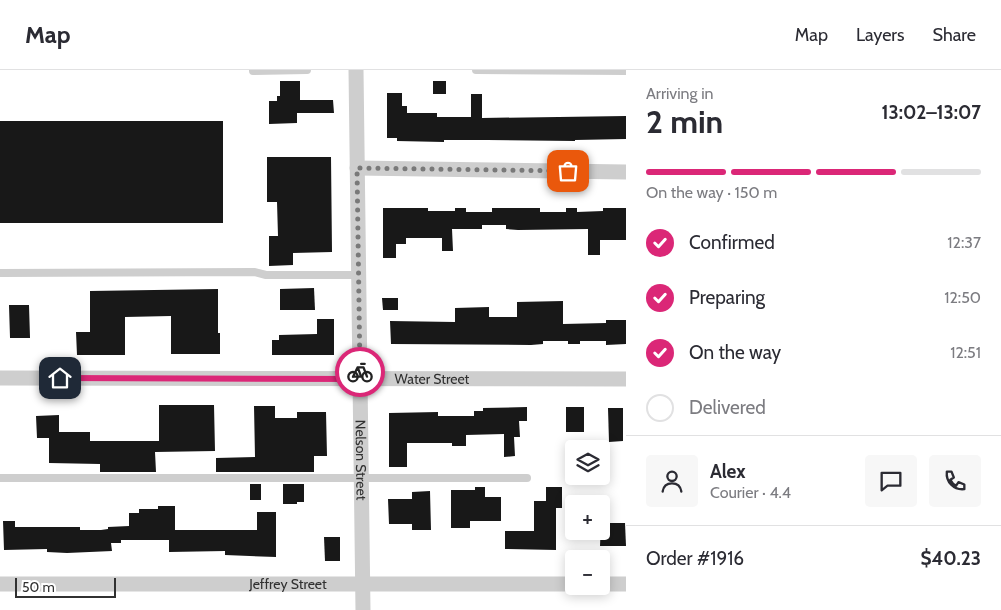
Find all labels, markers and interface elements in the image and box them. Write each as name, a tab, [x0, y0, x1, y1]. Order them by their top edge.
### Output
text: Map	[25, 20, 71, 49]
text: Map	[795, 24, 828, 46]
text: Layers	[856, 24, 905, 46]
text: Share	[933, 24, 976, 46]
text: Arriving in	[646, 84, 713, 103]
text: 13:02–13:07	[881, 101, 981, 124]
text: 2 min	[646, 102, 723, 141]
pin	[547, 150, 589, 192]
icon: bag	[554, 157, 582, 185]
text: On the way · 150 m	[646, 183, 777, 202]
icon: check	[646, 229, 674, 257]
text: Confirmed	[689, 231, 775, 254]
text: 12:37	[947, 233, 981, 252]
icon: check	[646, 284, 674, 312]
text: Preparing	[689, 286, 765, 309]
text: 12:50	[944, 288, 981, 307]
icon: check	[646, 339, 674, 367]
text: On the way	[689, 341, 781, 364]
text: 12:51	[950, 343, 981, 362]
courier	[335, 347, 385, 397]
pin	[39, 357, 81, 399]
icon: bike	[346, 358, 374, 386]
icon: home	[46, 364, 74, 392]
street label: Water Street	[395, 370, 470, 388]
text: Delivered	[689, 396, 766, 419]
street label: Nelson Street	[352, 420, 371, 501]
map controls	[565, 440, 610, 595]
button: layers	[565, 440, 610, 485]
button: person	[646, 455, 698, 507]
button: chat	[865, 455, 917, 507]
button: phone	[929, 455, 981, 507]
text: Alex	[710, 460, 746, 483]
text: Courier · 4.4	[710, 483, 791, 502]
button: +	[565, 495, 610, 540]
text: Order #1916	[646, 547, 744, 570]
text: $40.23	[920, 547, 981, 570]
button: −	[565, 550, 610, 595]
scale bar	[15, 575, 116, 598]
street label: Jeffrey Street	[248, 575, 327, 593]
text: 50 m	[22, 578, 55, 596]

